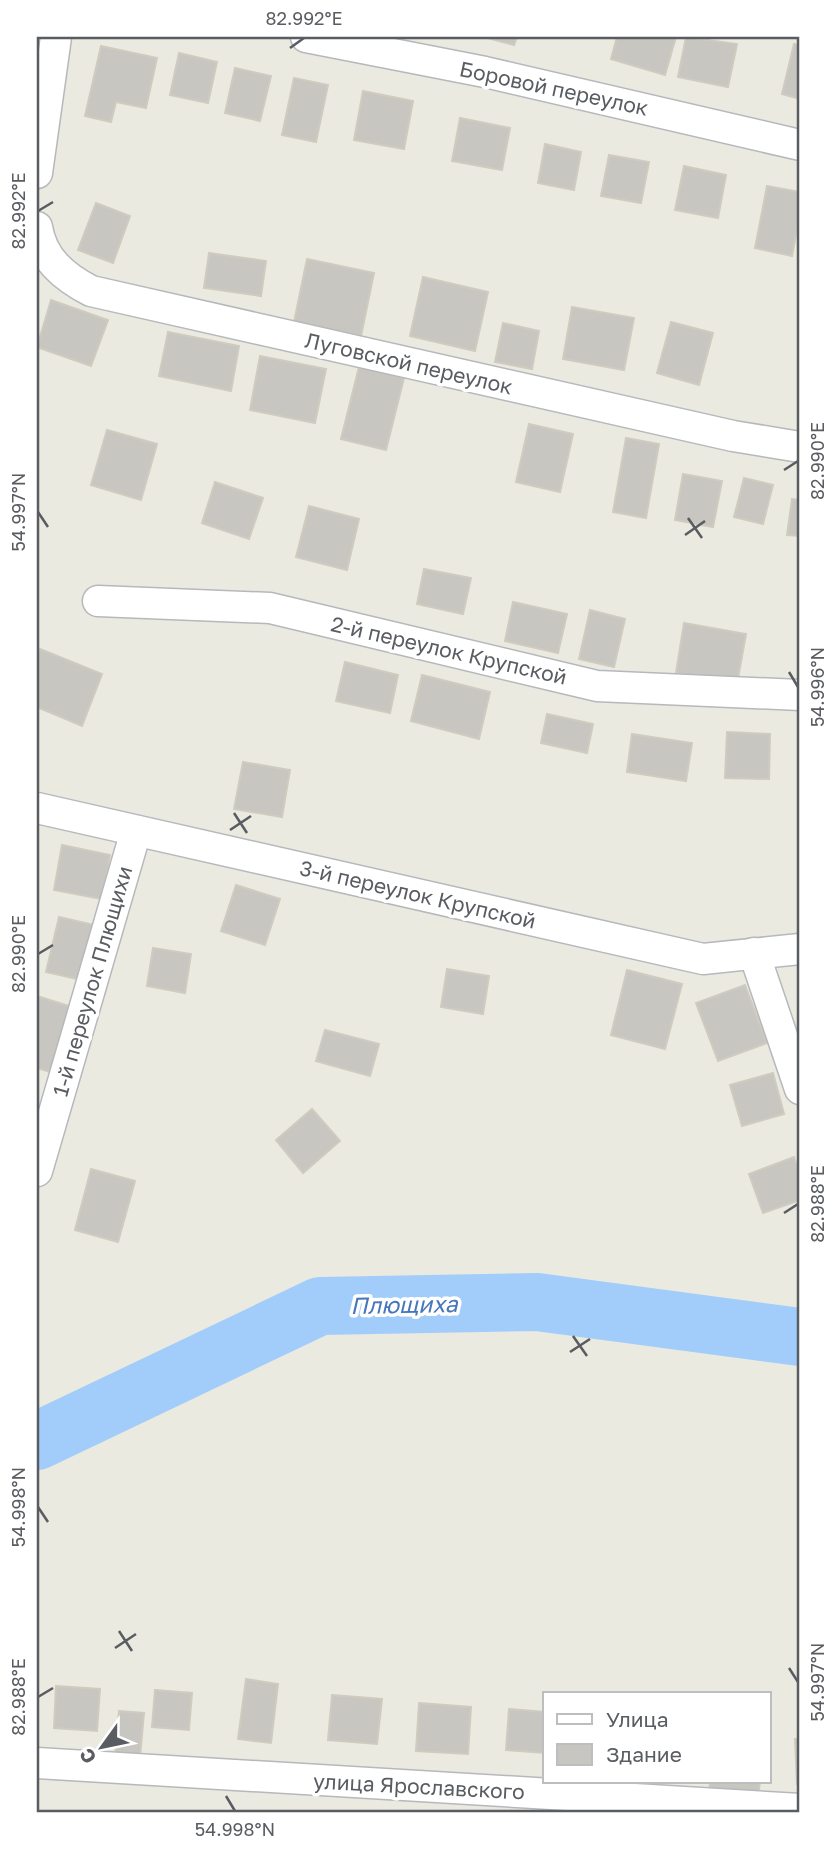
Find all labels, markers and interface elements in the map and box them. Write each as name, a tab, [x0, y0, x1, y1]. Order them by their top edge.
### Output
text: 82.992°E	[265, 7, 343, 29]
street label: Боровой переулок	[457, 55, 651, 121]
text: 82.992°E	[7, 172, 29, 250]
street label: Луговской переулок	[303, 326, 515, 400]
text: 82.990°E	[806, 422, 828, 500]
text: 54.997°N	[7, 473, 29, 551]
street label: 2-й переулок Крупской	[329, 610, 569, 690]
text: 54.996°N	[806, 647, 828, 727]
street label: 3-й переулок Крупской	[297, 854, 539, 934]
street label: 1-й переулок Плющихи	[47, 863, 137, 1099]
text: 82.990°E	[7, 915, 29, 993]
text: 82.988°E	[806, 1165, 828, 1243]
water label: Плющиха	[350, 1289, 459, 1319]
text: 54.998°N	[7, 1467, 29, 1547]
text: 54.997°N	[806, 1643, 828, 1721]
text: 82.988°E	[7, 1658, 29, 1736]
legend	[543, 1692, 770, 1783]
text: Улица	[606, 1706, 669, 1732]
north arrow	[66, 1713, 136, 1783]
text: Здание	[606, 1741, 682, 1767]
text: С	[74, 1745, 101, 1768]
street label: улица Ярославского	[313, 1767, 525, 1805]
text: 54.998°N	[195, 1818, 275, 1840]

